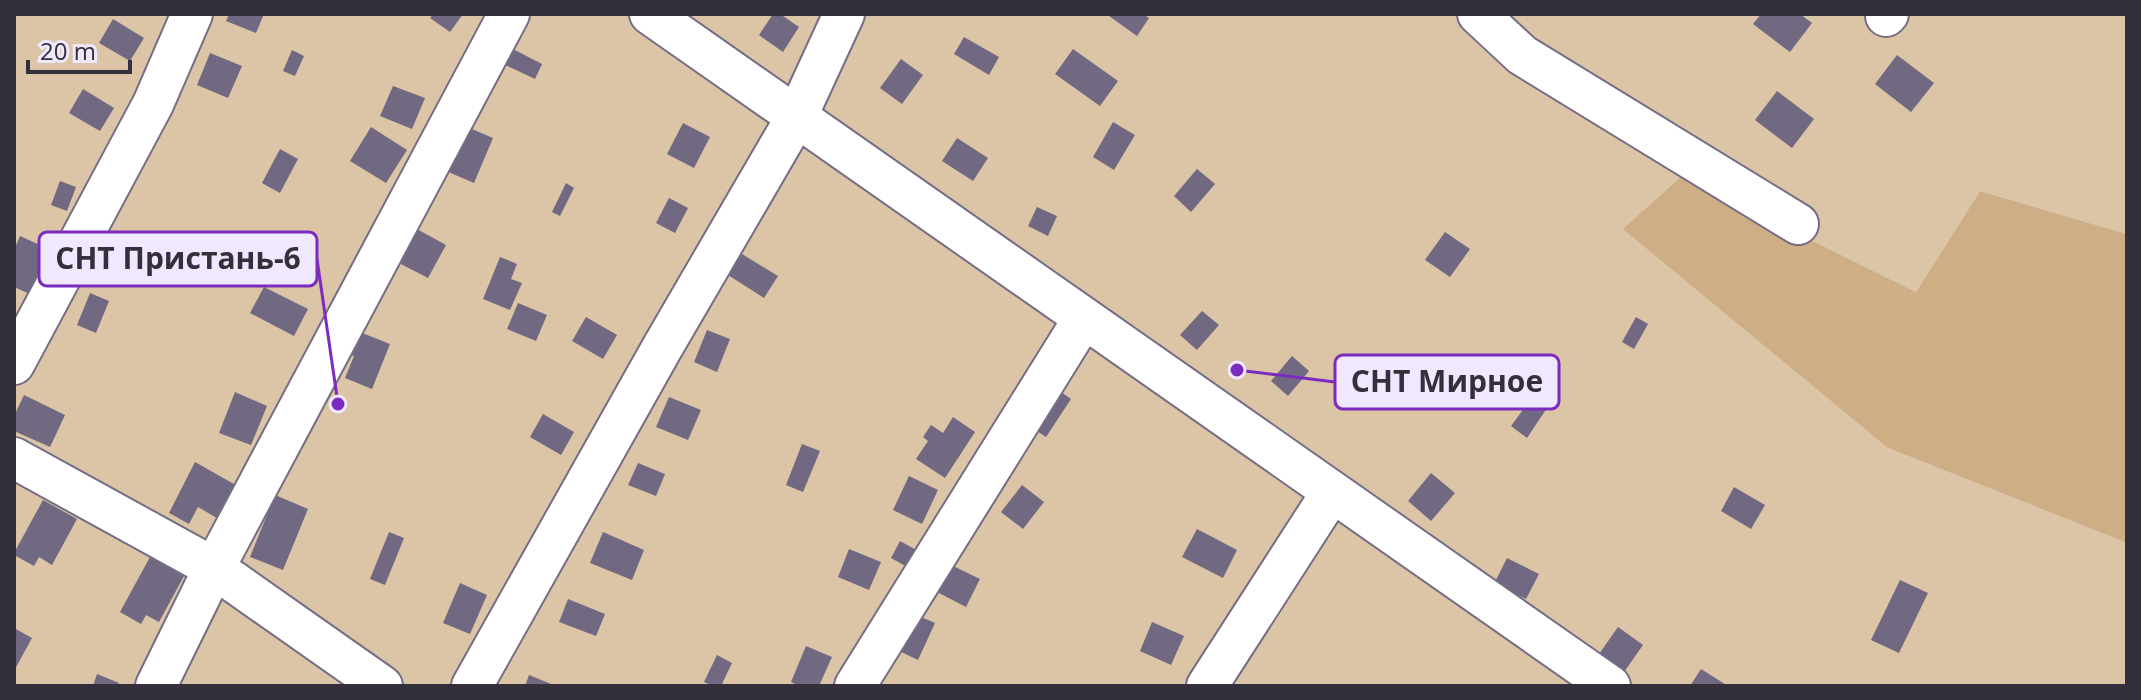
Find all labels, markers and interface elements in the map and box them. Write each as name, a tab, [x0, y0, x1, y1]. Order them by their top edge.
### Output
scale bar	[28, 24, 130, 74]
text: 20 m	[40, 34, 96, 67]
callout: СНТ Пристань-6	[39, 232, 317, 286]
text: СНТ Пристань-6	[55, 237, 301, 278]
callout: СНТ Мирное	[1335, 355, 1559, 409]
text: СНТ Мирное	[1351, 360, 1543, 401]

